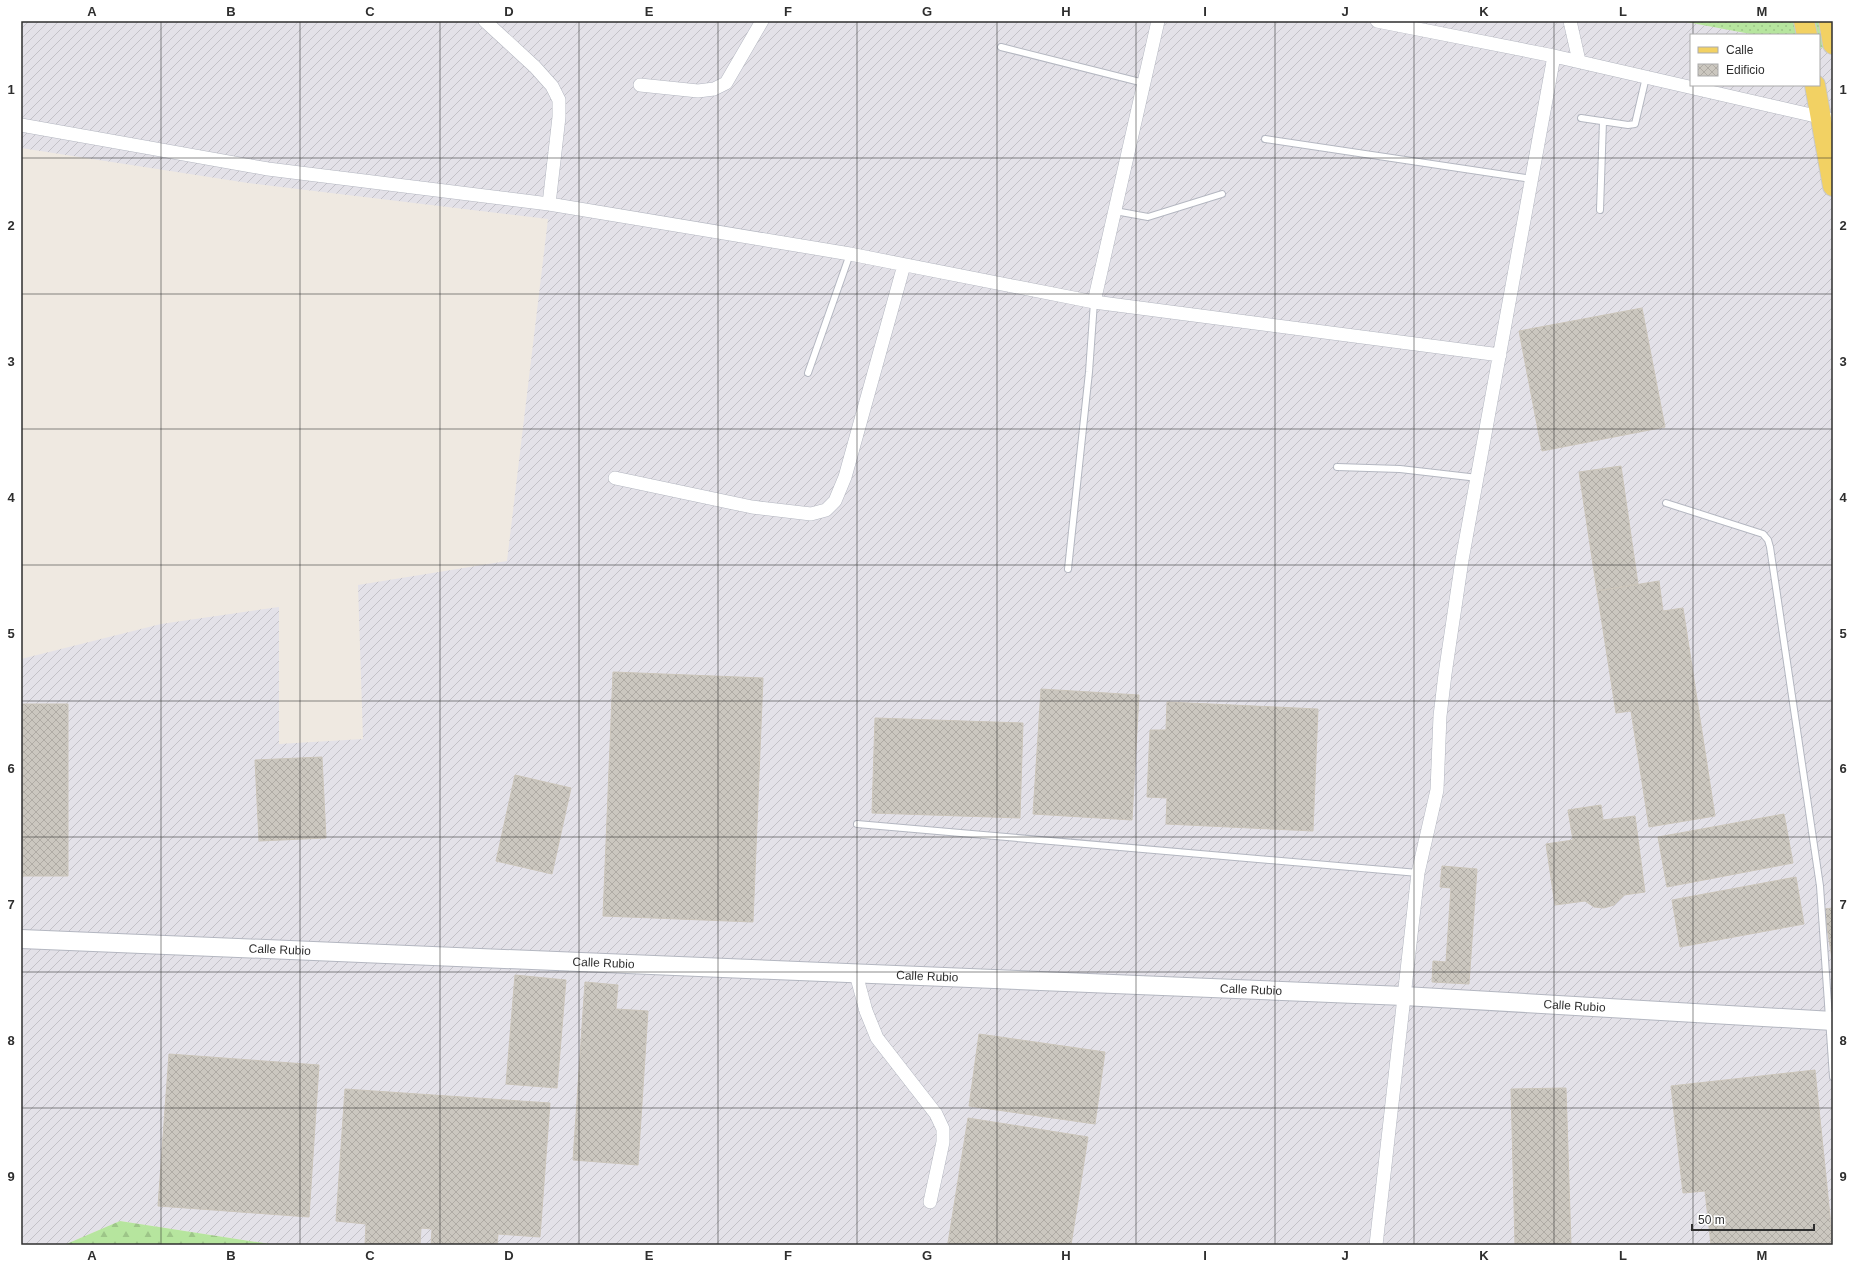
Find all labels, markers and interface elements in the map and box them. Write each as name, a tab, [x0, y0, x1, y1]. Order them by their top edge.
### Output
text: A	[87, 4, 97, 19]
text: B	[226, 4, 236, 19]
text: C	[365, 4, 375, 19]
text: D	[504, 4, 514, 19]
text: E	[645, 4, 654, 19]
text: F	[784, 4, 792, 19]
text: G	[922, 4, 932, 19]
text: H	[1061, 4, 1071, 19]
text: I	[1203, 4, 1207, 19]
text: J	[1341, 4, 1349, 19]
text: K	[1479, 4, 1489, 19]
text: L	[1619, 4, 1627, 19]
text: M	[1757, 4, 1767, 19]
legend	[1690, 34, 1820, 86]
text: Calle	[1726, 43, 1754, 57]
text: Edificio	[1726, 63, 1765, 77]
text: 1	[7, 82, 15, 97]
text: 1	[1839, 82, 1847, 97]
text: 2	[7, 218, 15, 233]
text: 2	[1839, 218, 1847, 233]
text: 3	[7, 354, 15, 369]
text: 3	[1839, 354, 1847, 369]
text: 4	[7, 490, 15, 505]
text: 4	[1839, 490, 1847, 505]
text: 5	[7, 626, 15, 641]
text: 5	[1839, 626, 1847, 641]
text: 6	[7, 761, 15, 776]
text: 6	[1839, 761, 1847, 776]
text: 7	[7, 897, 15, 912]
text: 7	[1839, 897, 1847, 912]
street label: Calle Rubio	[248, 941, 311, 958]
street label: Calle Rubio	[572, 955, 635, 971]
street label: Calle Rubio	[896, 968, 959, 985]
street label: Calle Rubio	[1220, 981, 1283, 998]
street label: Calle Rubio	[1543, 997, 1606, 1015]
text: 8	[7, 1033, 15, 1048]
text: 8	[1839, 1033, 1847, 1048]
text: 9	[7, 1169, 15, 1184]
text: 9	[1839, 1169, 1847, 1184]
scale bar	[1692, 1206, 1814, 1232]
text: 50 m	[1698, 1213, 1725, 1227]
text: A	[87, 1248, 97, 1263]
text: B	[226, 1248, 236, 1263]
text: C	[365, 1248, 375, 1263]
text: D	[504, 1248, 514, 1263]
text: E	[645, 1248, 654, 1263]
text: F	[784, 1248, 792, 1263]
text: G	[922, 1248, 932, 1263]
text: H	[1061, 1248, 1071, 1263]
text: I	[1203, 1248, 1207, 1263]
text: J	[1341, 1248, 1349, 1263]
text: K	[1479, 1248, 1489, 1263]
text: L	[1619, 1248, 1627, 1263]
text: M	[1757, 1248, 1767, 1263]

